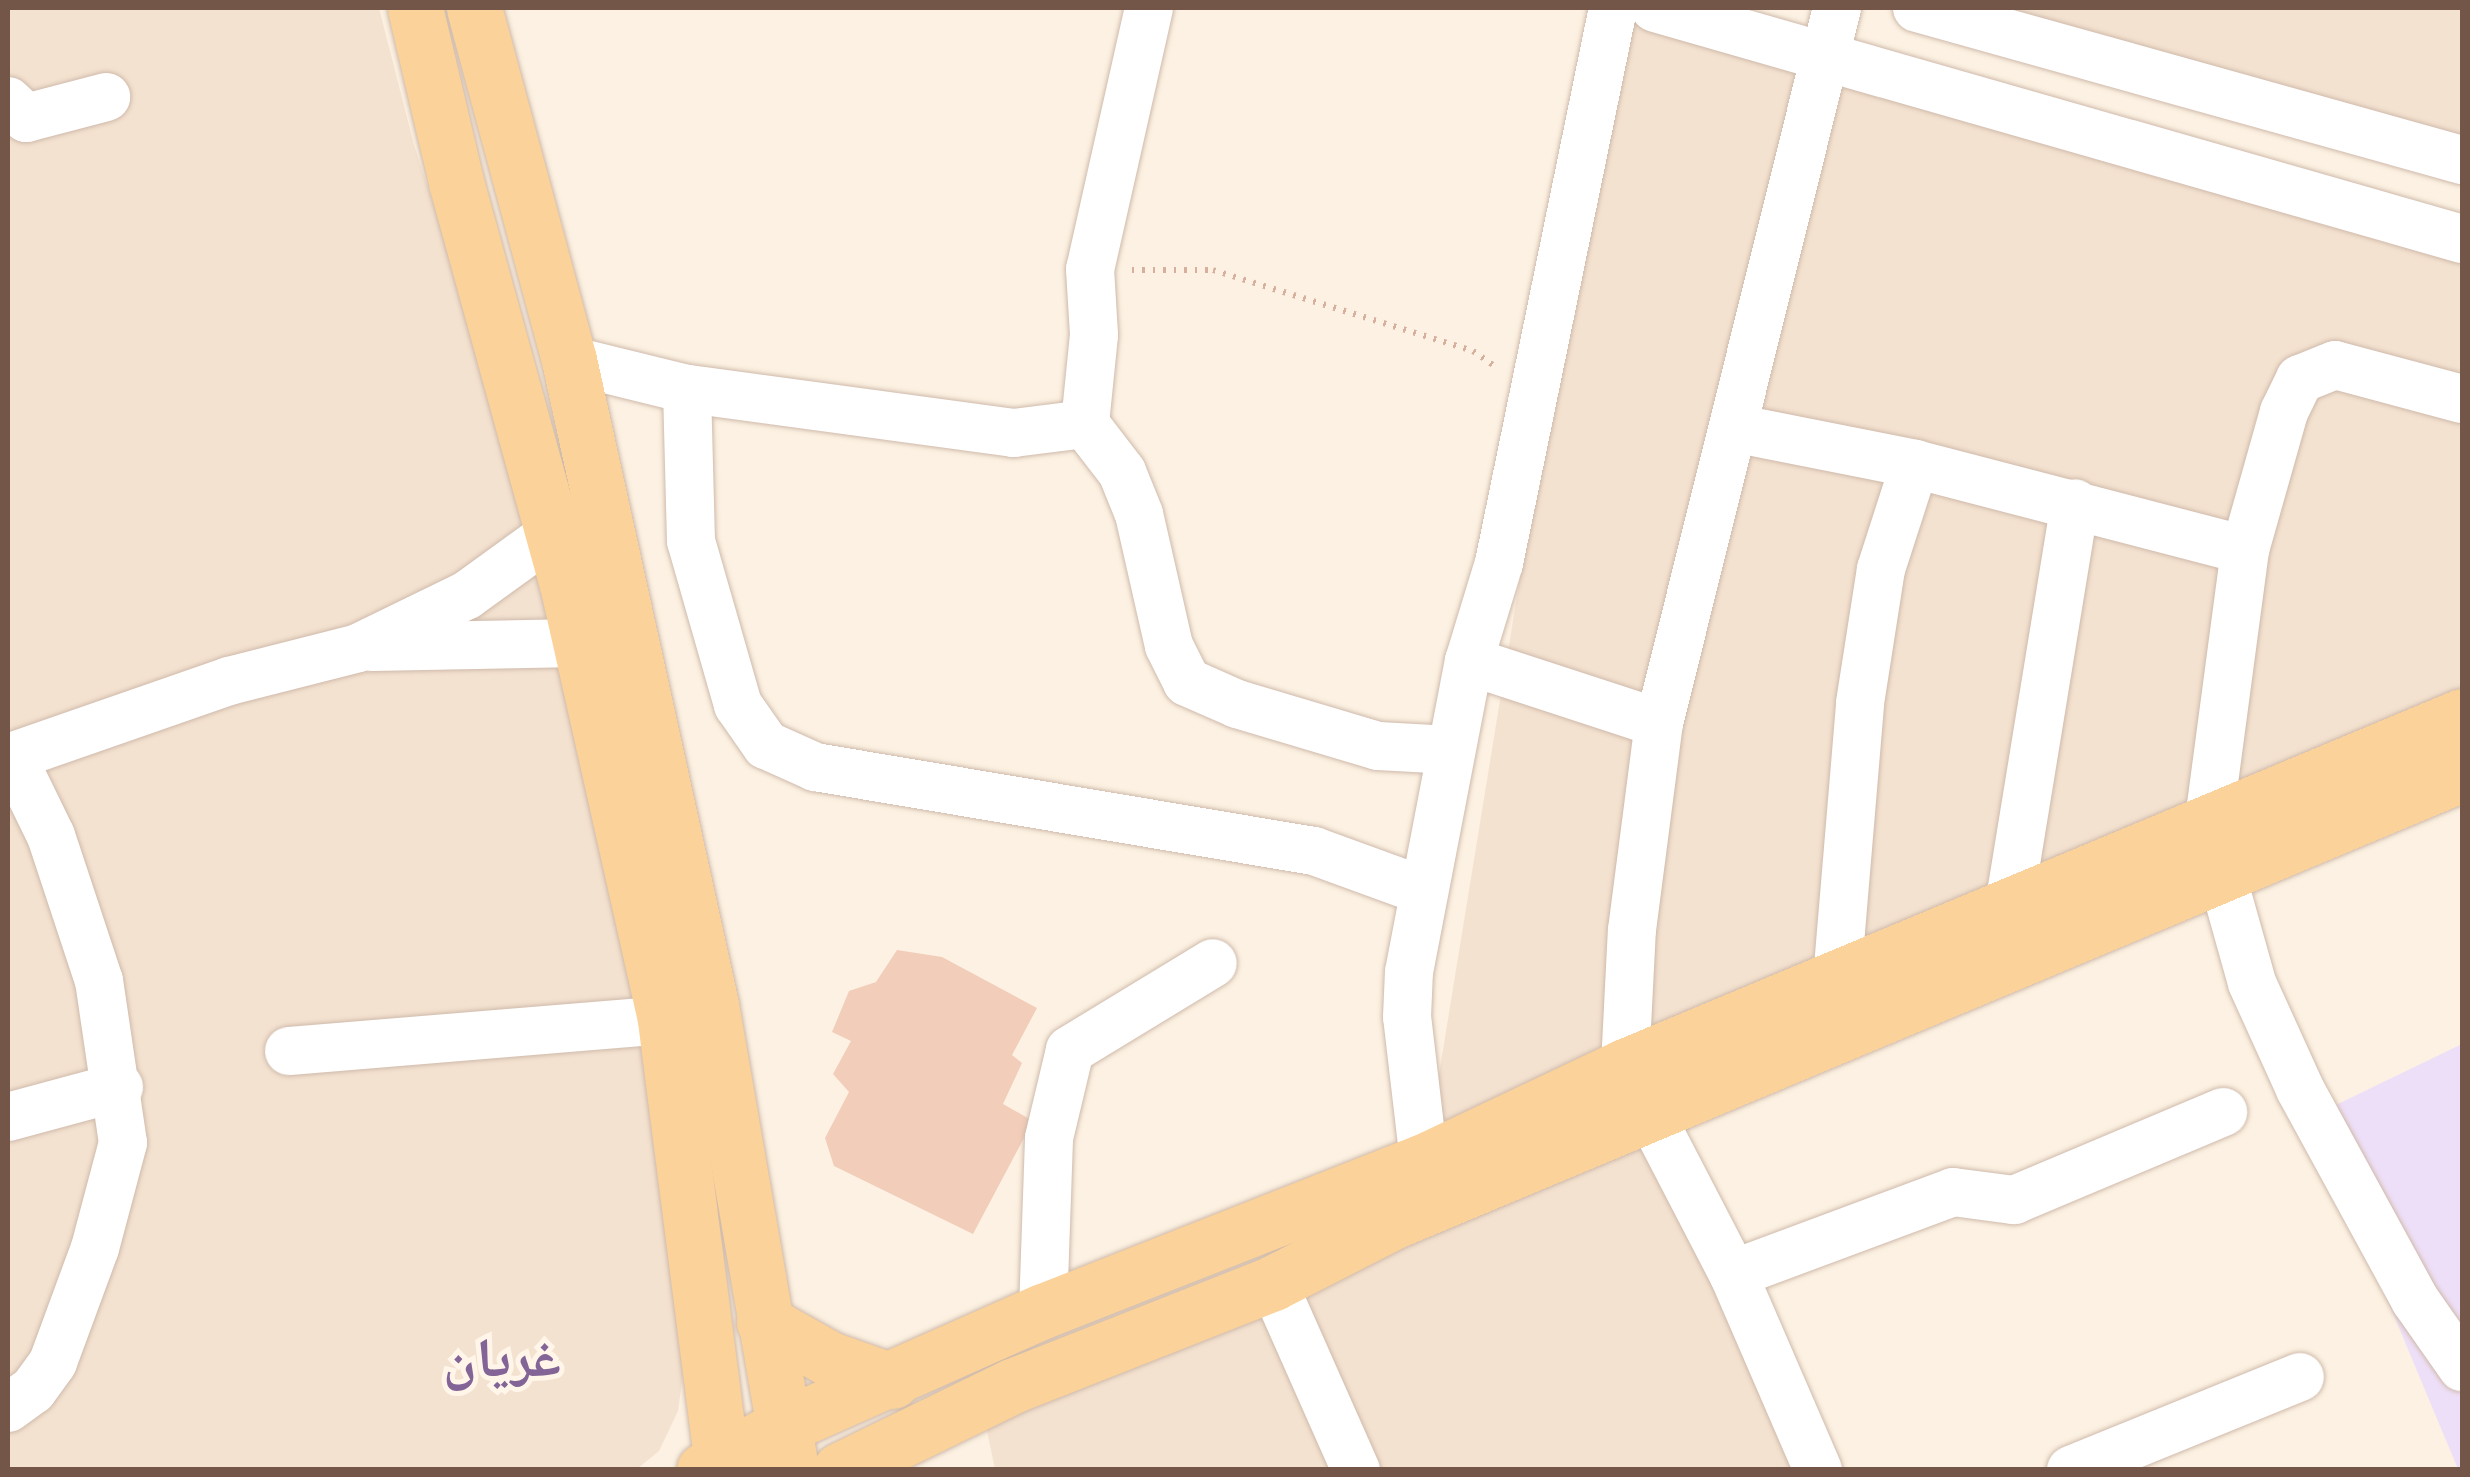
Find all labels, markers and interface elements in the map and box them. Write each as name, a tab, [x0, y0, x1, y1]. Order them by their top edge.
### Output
district label: غريان	[443, 1328, 561, 1394]

